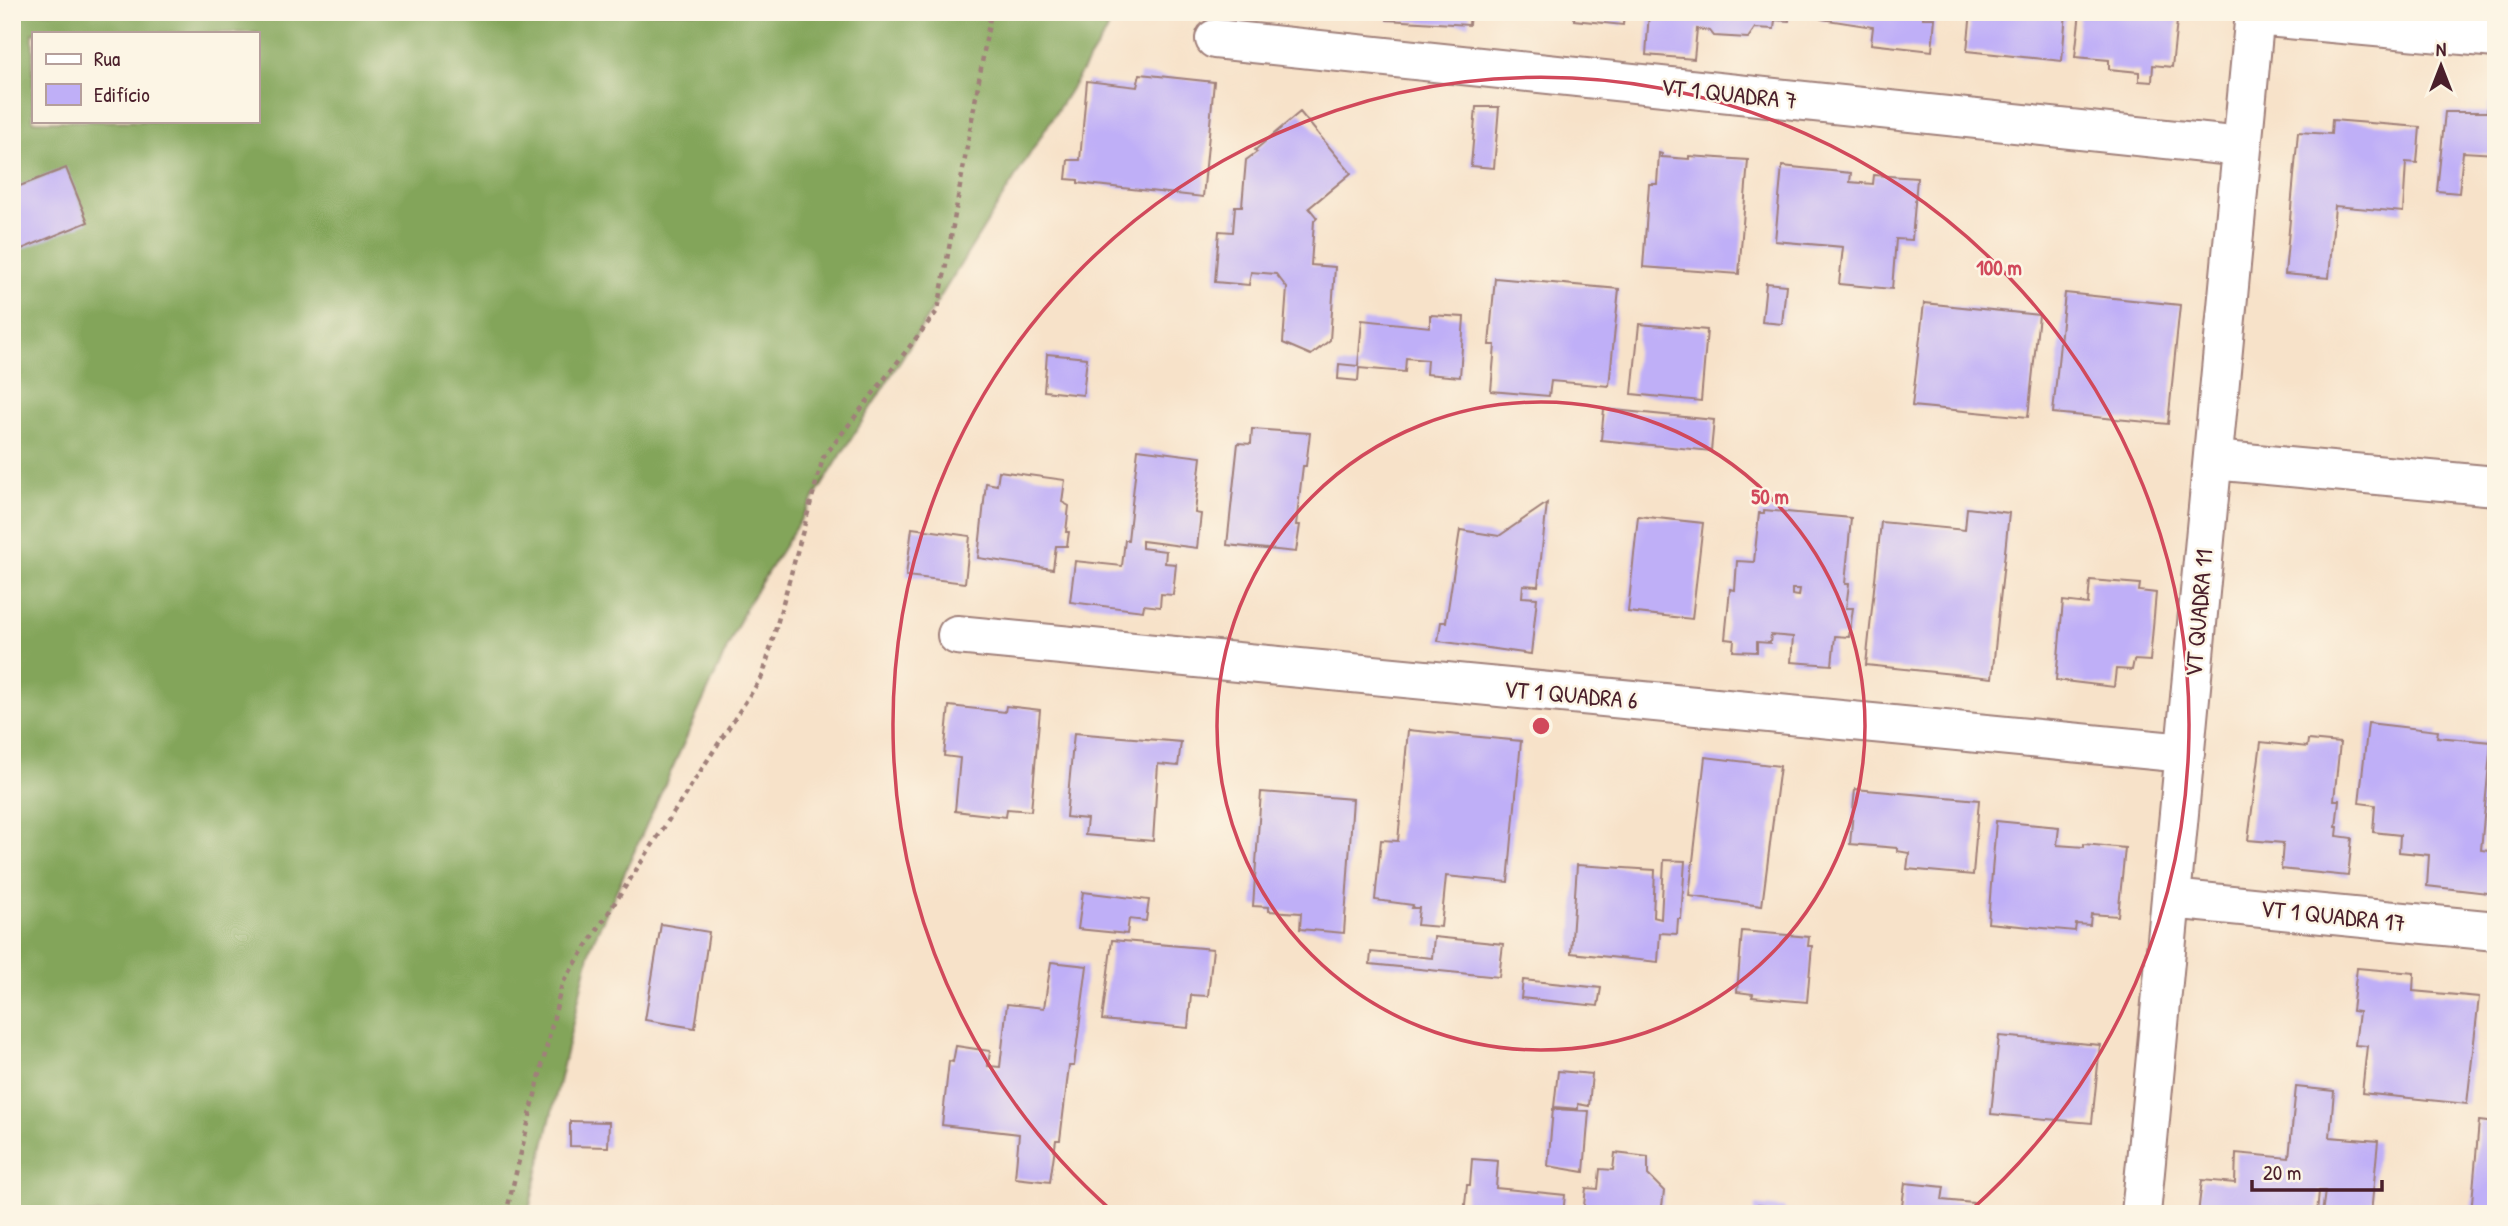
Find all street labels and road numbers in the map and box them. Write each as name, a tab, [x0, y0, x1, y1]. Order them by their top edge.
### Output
street label: VT 1 QUADRA 7	[1659, 70, 1799, 116]
street label: VT QUADRA 11	[2176, 548, 2220, 678]
street label: VT 1 QUADRA 6	[1503, 672, 1639, 716]
street label: VT 1 QUADRA 17	[2259, 891, 2407, 939]

